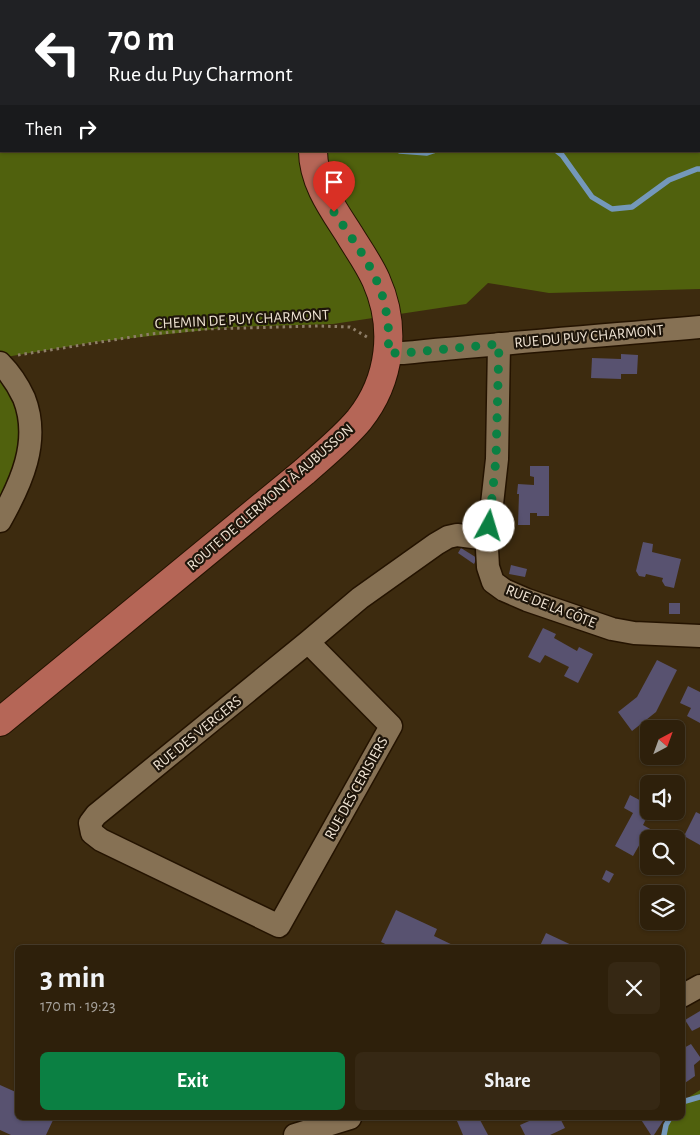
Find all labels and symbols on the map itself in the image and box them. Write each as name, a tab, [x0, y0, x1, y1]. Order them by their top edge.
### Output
pin	[313, 161, 355, 212]
street label: CHEMIN DE PUY CHARMONT	[154, 307, 330, 332]
street label: RUE DU PUY CHARMONT	[514, 322, 665, 351]
street label: ROUTE DE CLERMONT À AUBUSSON	[183, 420, 356, 573]
position arrow	[462, 499, 514, 551]
street label: RUE DE LA CÔTE	[504, 581, 598, 631]
street label: RUE DES VERGERS	[150, 693, 244, 774]
north arrow	[640, 720, 685, 765]
street label: RUE DES CERISIERS	[322, 734, 391, 842]

